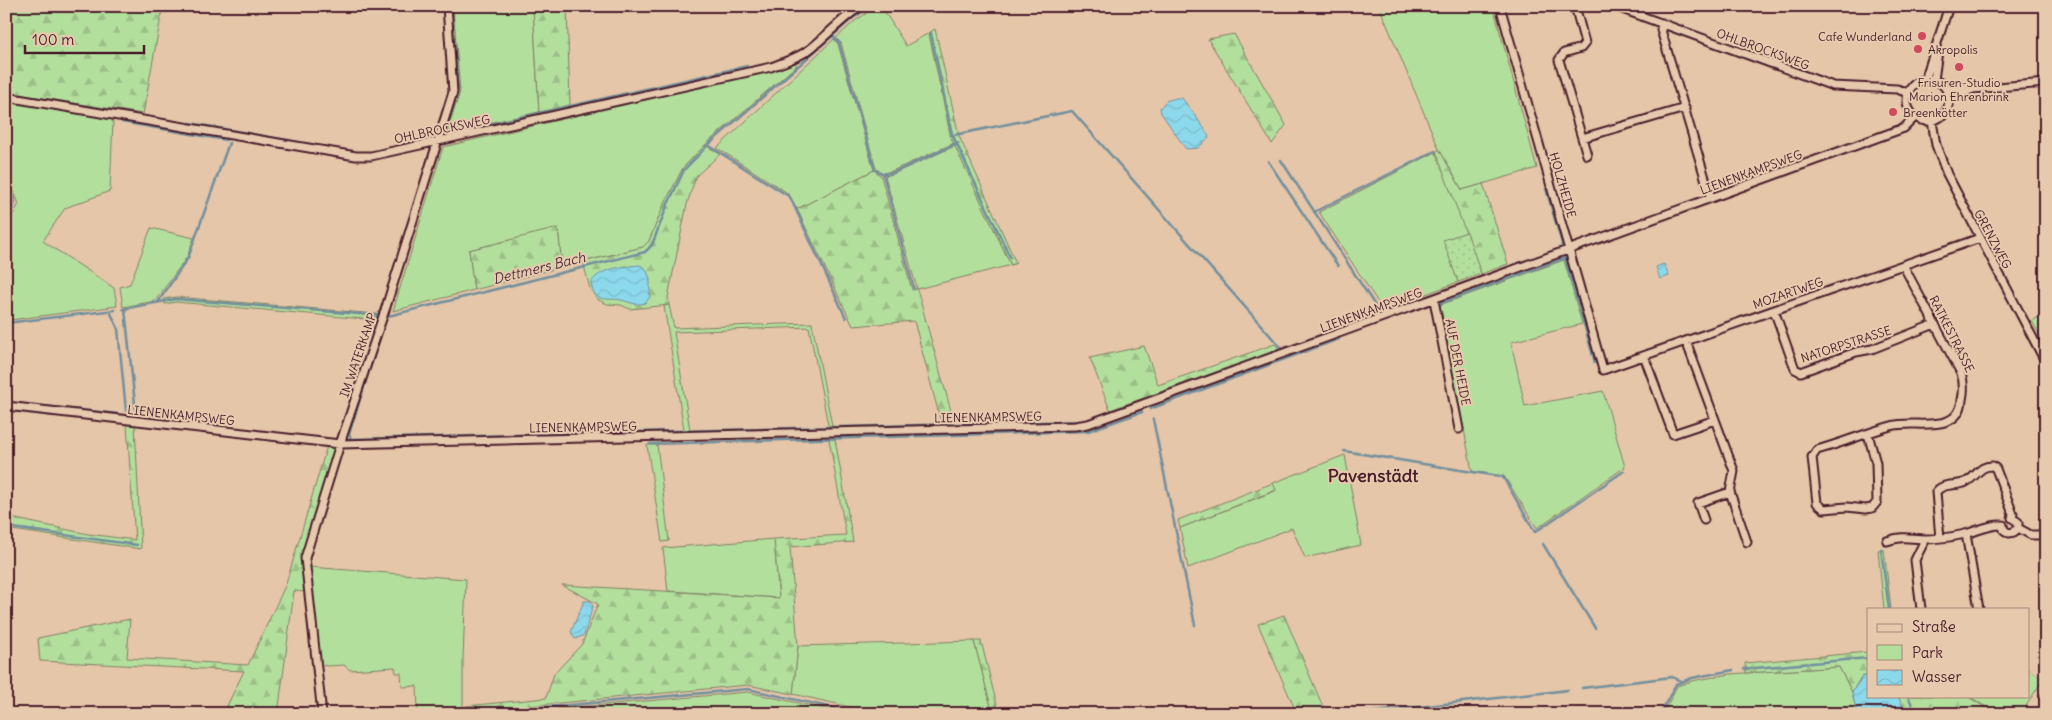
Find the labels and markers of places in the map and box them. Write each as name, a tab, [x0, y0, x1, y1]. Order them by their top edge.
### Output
place label: Cafe Wunderland	[1818, 29, 1912, 44]
marker: Cafe Wunderland	[1916, 30, 1928, 42]
place label: Akropolis	[1928, 42, 1978, 57]
marker: Akropolis	[1912, 43, 1924, 55]
marker: Frisuren-Studio Marion Ehrenbrink	[1953, 61, 1965, 73]
place label: Frisuren-Studio Marion Ehrenbrink	[1909, 75, 2009, 104]
place label: Breenkötter	[1903, 105, 1967, 120]
marker: Breenkötter	[1887, 106, 1899, 118]

